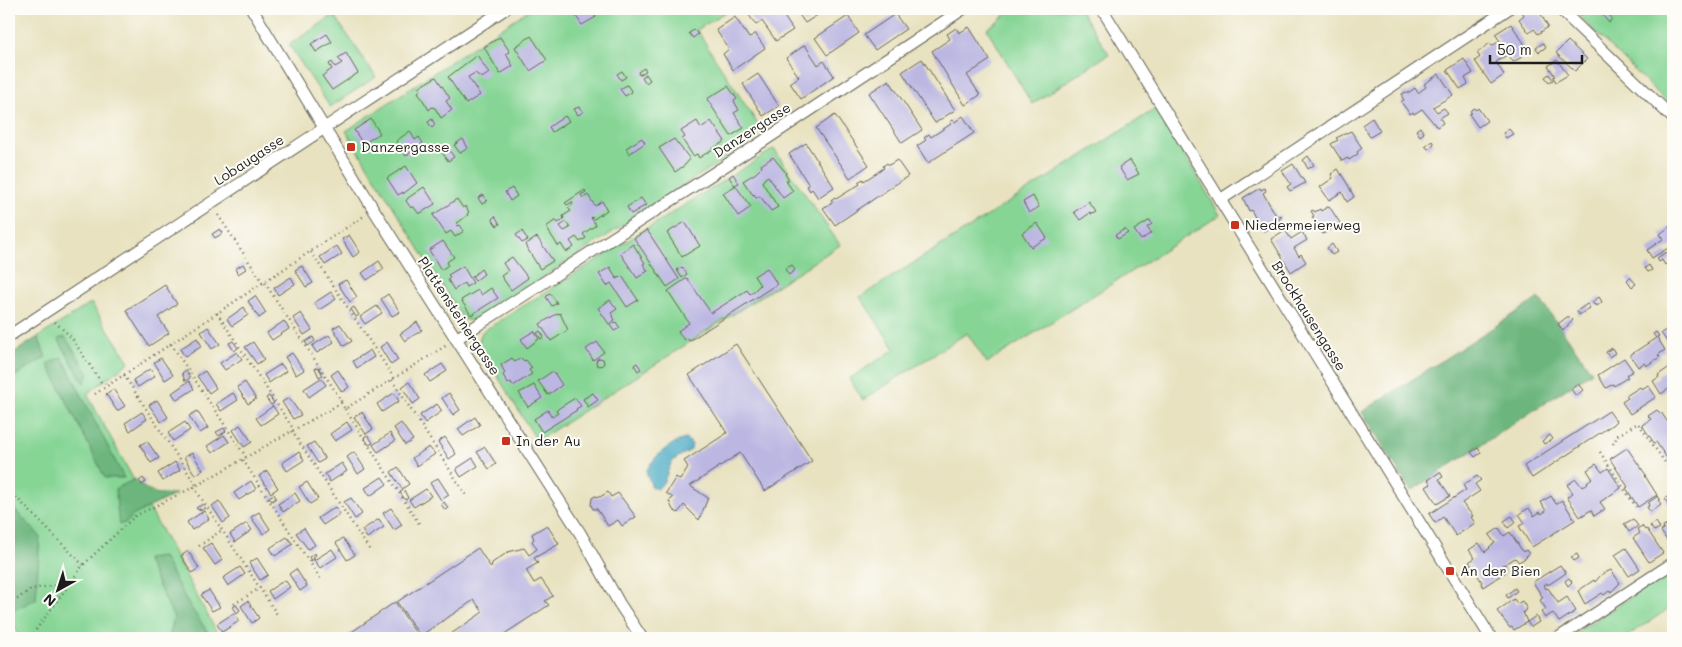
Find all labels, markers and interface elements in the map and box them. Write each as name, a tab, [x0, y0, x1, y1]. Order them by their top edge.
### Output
scale bar	[1490, 32, 1582, 64]
text: 50 m	[1497, 39, 1532, 59]
street label: Danzergasse	[709, 97, 794, 162]
street label: Lobaugasse	[210, 130, 287, 189]
place label: Danzergasse	[361, 137, 450, 156]
marker: Danzergasse	[345, 141, 357, 153]
place label: Niedermeierweg	[1245, 215, 1360, 234]
marker: Niedermeierweg	[1229, 219, 1241, 231]
street label: Plattensteinergasse	[414, 253, 505, 379]
street label: Brockhausengasse	[1268, 257, 1351, 374]
place label: In der Au	[516, 431, 581, 450]
marker: In der Au	[500, 435, 512, 447]
place label: An der Bien	[1460, 561, 1540, 580]
north arrow	[32, 564, 82, 614]
marker: An der Bien	[1444, 565, 1456, 577]
text: N	[39, 590, 60, 611]

